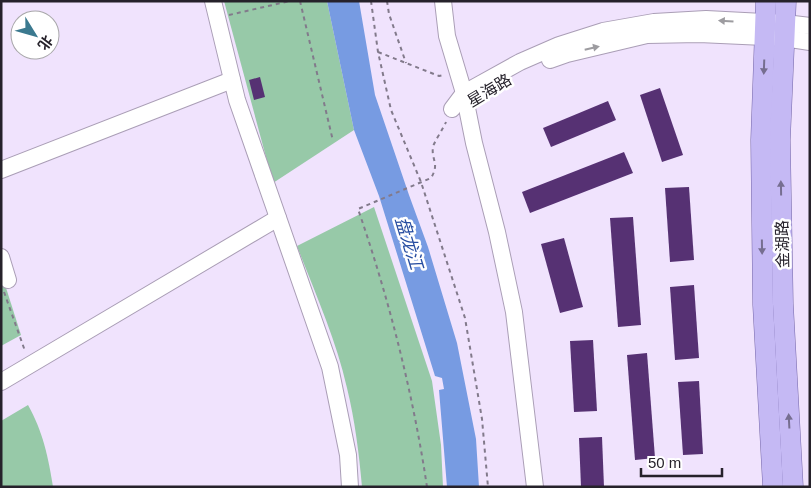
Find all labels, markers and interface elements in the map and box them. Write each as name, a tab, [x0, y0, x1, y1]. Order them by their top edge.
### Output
north arrow	[10, 10, 60, 60]
one-way arrow	[718, 16, 734, 24]
text: 北	[35, 32, 56, 53]
one-way arrow	[585, 44, 600, 52]
one-way arrow	[759, 60, 767, 76]
street label: 星海路	[464, 71, 514, 110]
one-way arrow	[777, 180, 785, 196]
water label: 盘龙江	[392, 214, 427, 274]
street label: 金湖路	[774, 220, 791, 268]
one-way arrow	[759, 240, 767, 256]
one-way arrow	[785, 412, 793, 428]
scale bar	[641, 446, 722, 478]
text: 50 m	[648, 454, 681, 471]

